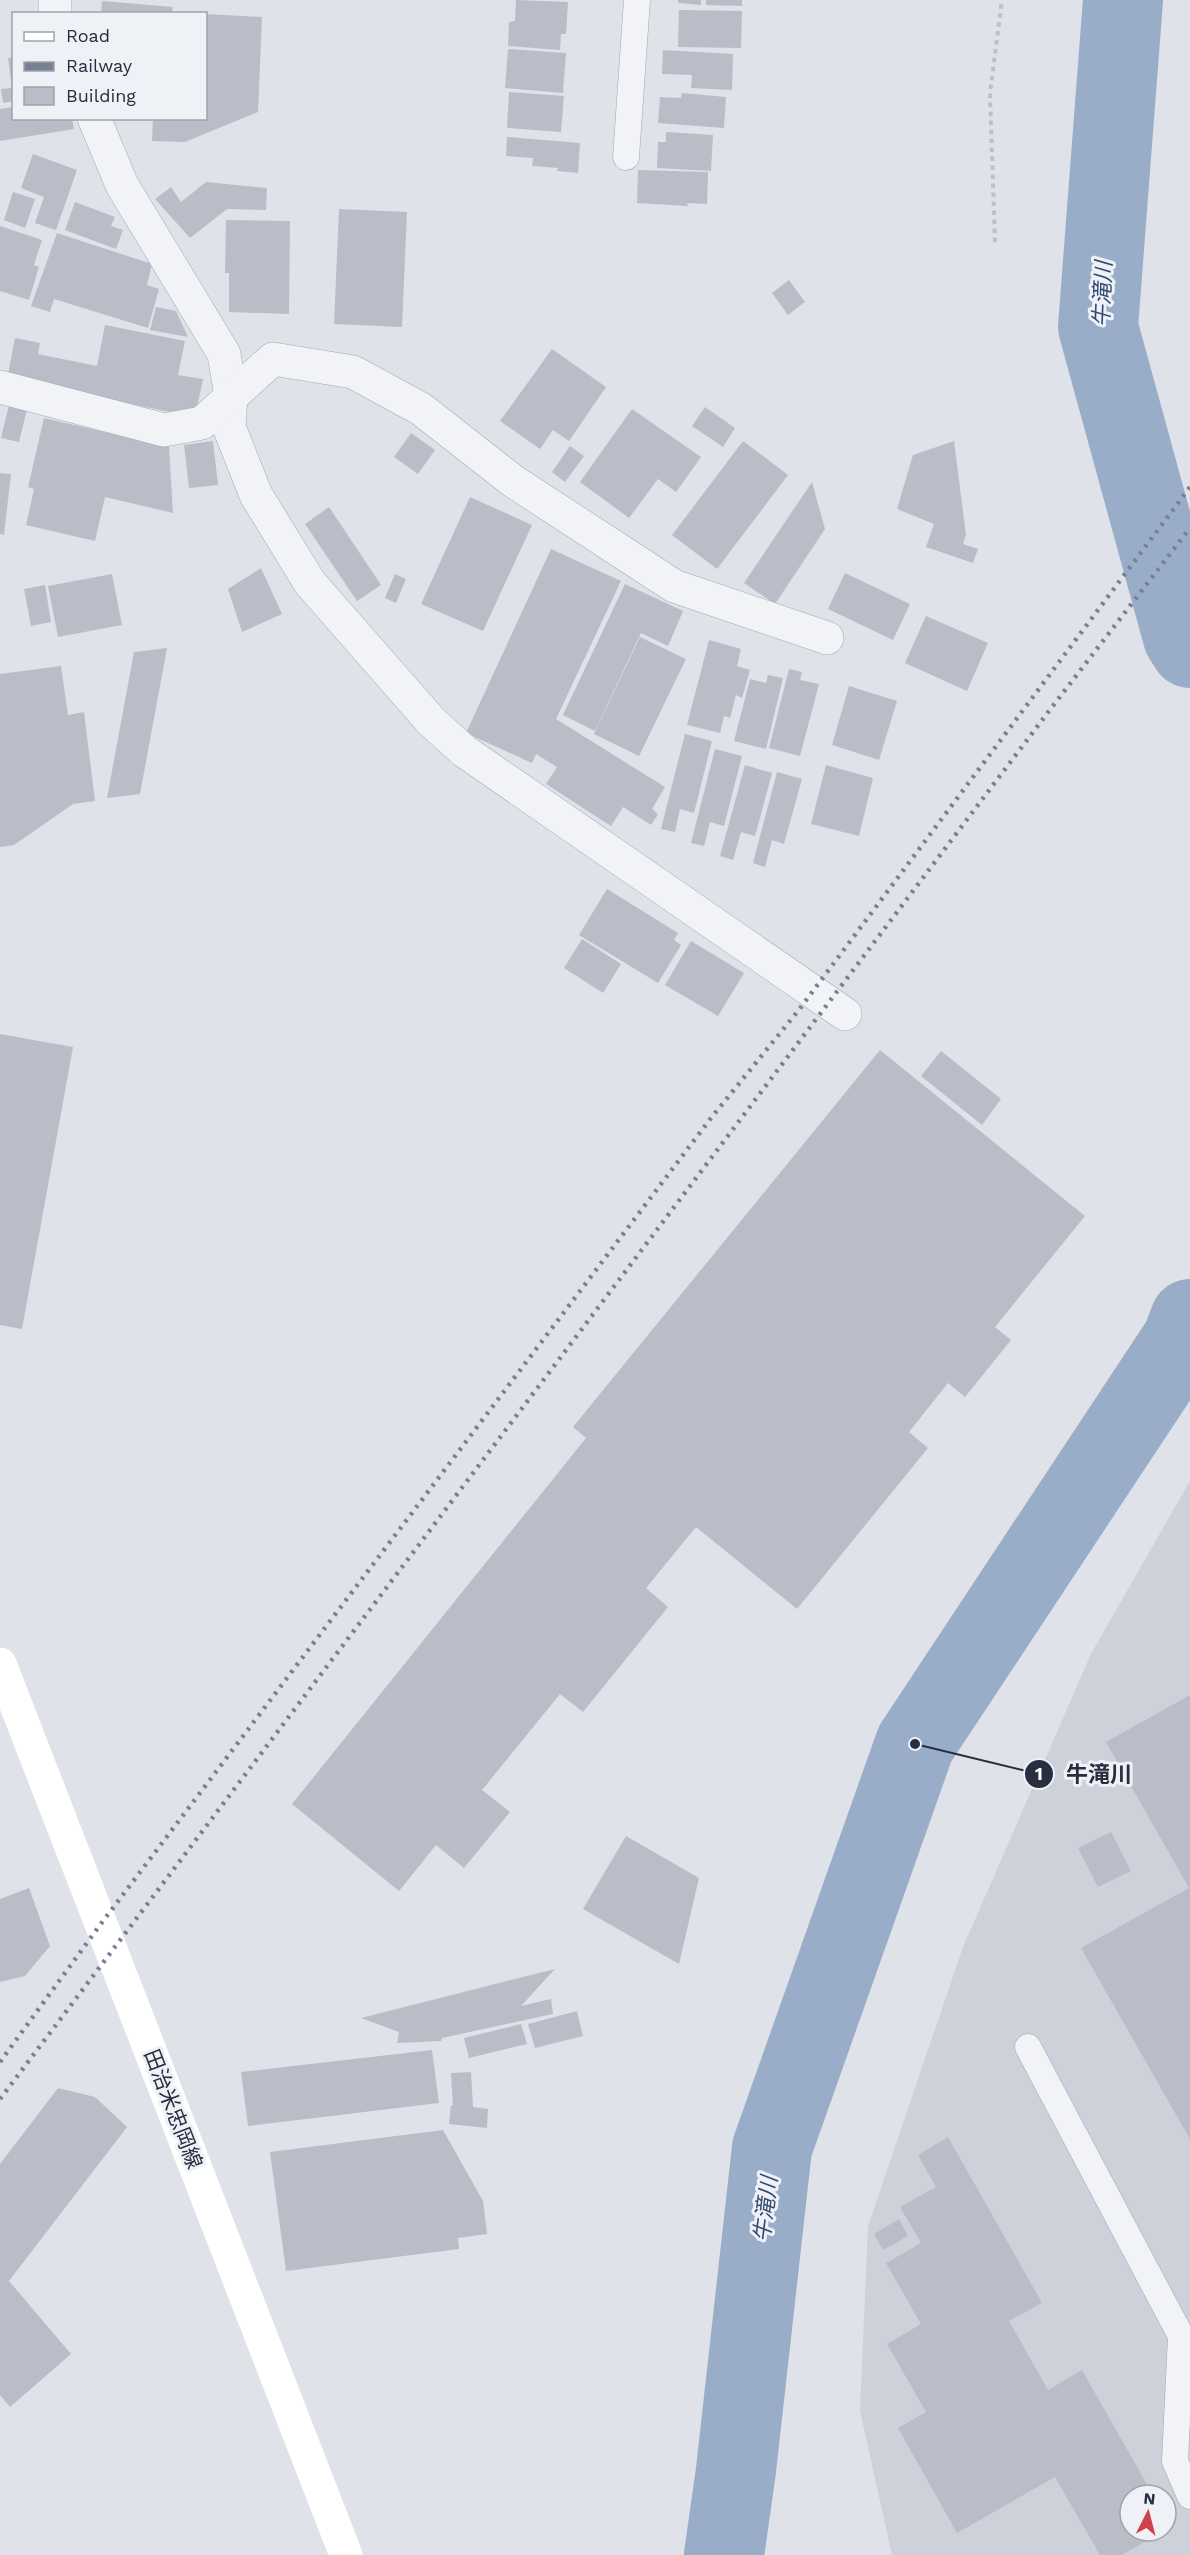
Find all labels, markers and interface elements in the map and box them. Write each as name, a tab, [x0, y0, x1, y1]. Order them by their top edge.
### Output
legend	[12, 12, 207, 120]
text: Road	[66, 25, 110, 46]
text: Railway	[66, 55, 133, 76]
text: Building	[66, 85, 136, 106]
water label: 牛滝川	[1089, 259, 1116, 327]
callout: 牛滝川	[1024, 1754, 1144, 1794]
text: 牛滝川	[1066, 1762, 1132, 1787]
text: 1	[1035, 1763, 1043, 1784]
street label: 田治米忠岡線	[139, 2046, 208, 2172]
water label: 牛滝川	[749, 2173, 782, 2243]
north arrow	[1118, 2483, 1178, 2543]
text: N	[1143, 2489, 1156, 2509]

